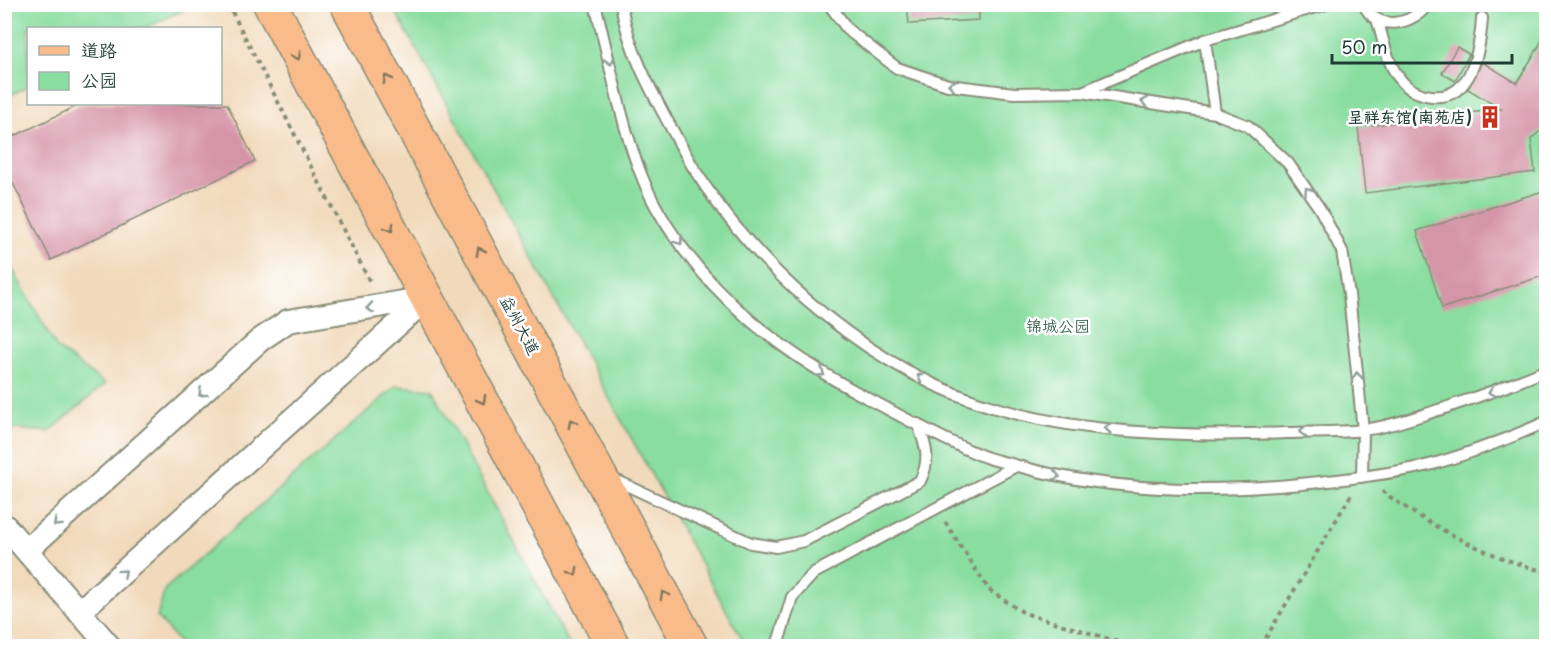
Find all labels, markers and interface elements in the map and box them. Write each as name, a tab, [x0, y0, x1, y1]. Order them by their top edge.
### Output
legend	[27, 27, 222, 105]
scale bar	[1332, 27, 1512, 65]
text: 50 m	[1341, 33, 1388, 60]
text: 道路	[81, 36, 117, 63]
one-way arrow	[290, 50, 301, 60]
one-way arrow	[603, 55, 615, 66]
text: 公园	[81, 66, 117, 93]
one-way arrow	[383, 75, 394, 86]
one-way arrow	[947, 79, 957, 92]
one-way arrow	[1141, 96, 1151, 109]
place label: 呈祥东馆(南苑店)	[1348, 104, 1472, 128]
building icon: 呈祥东馆(南苑店)	[1477, 104, 1503, 130]
one-way arrow	[1304, 187, 1315, 198]
one-way arrow	[383, 222, 394, 232]
one-way arrow	[672, 235, 683, 246]
one-way arrow	[476, 247, 487, 257]
street label: 益州大道	[495, 291, 547, 358]
one-way arrow	[365, 301, 374, 313]
park label: 锦城公园	[1026, 313, 1090, 337]
one-way arrow	[815, 365, 825, 377]
one-way arrow	[1351, 372, 1364, 381]
one-way arrow	[917, 373, 928, 384]
one-way arrow	[1487, 385, 1498, 397]
one-way arrow	[198, 386, 208, 397]
one-way arrow	[475, 394, 486, 404]
one-way arrow	[568, 418, 579, 429]
one-way arrow	[1104, 422, 1113, 435]
one-way arrow	[1298, 426, 1307, 438]
one-way arrow	[1051, 469, 1061, 482]
one-way arrow	[53, 516, 63, 527]
one-way arrow	[566, 566, 578, 577]
one-way arrow	[116, 569, 127, 580]
one-way arrow	[660, 591, 671, 601]

